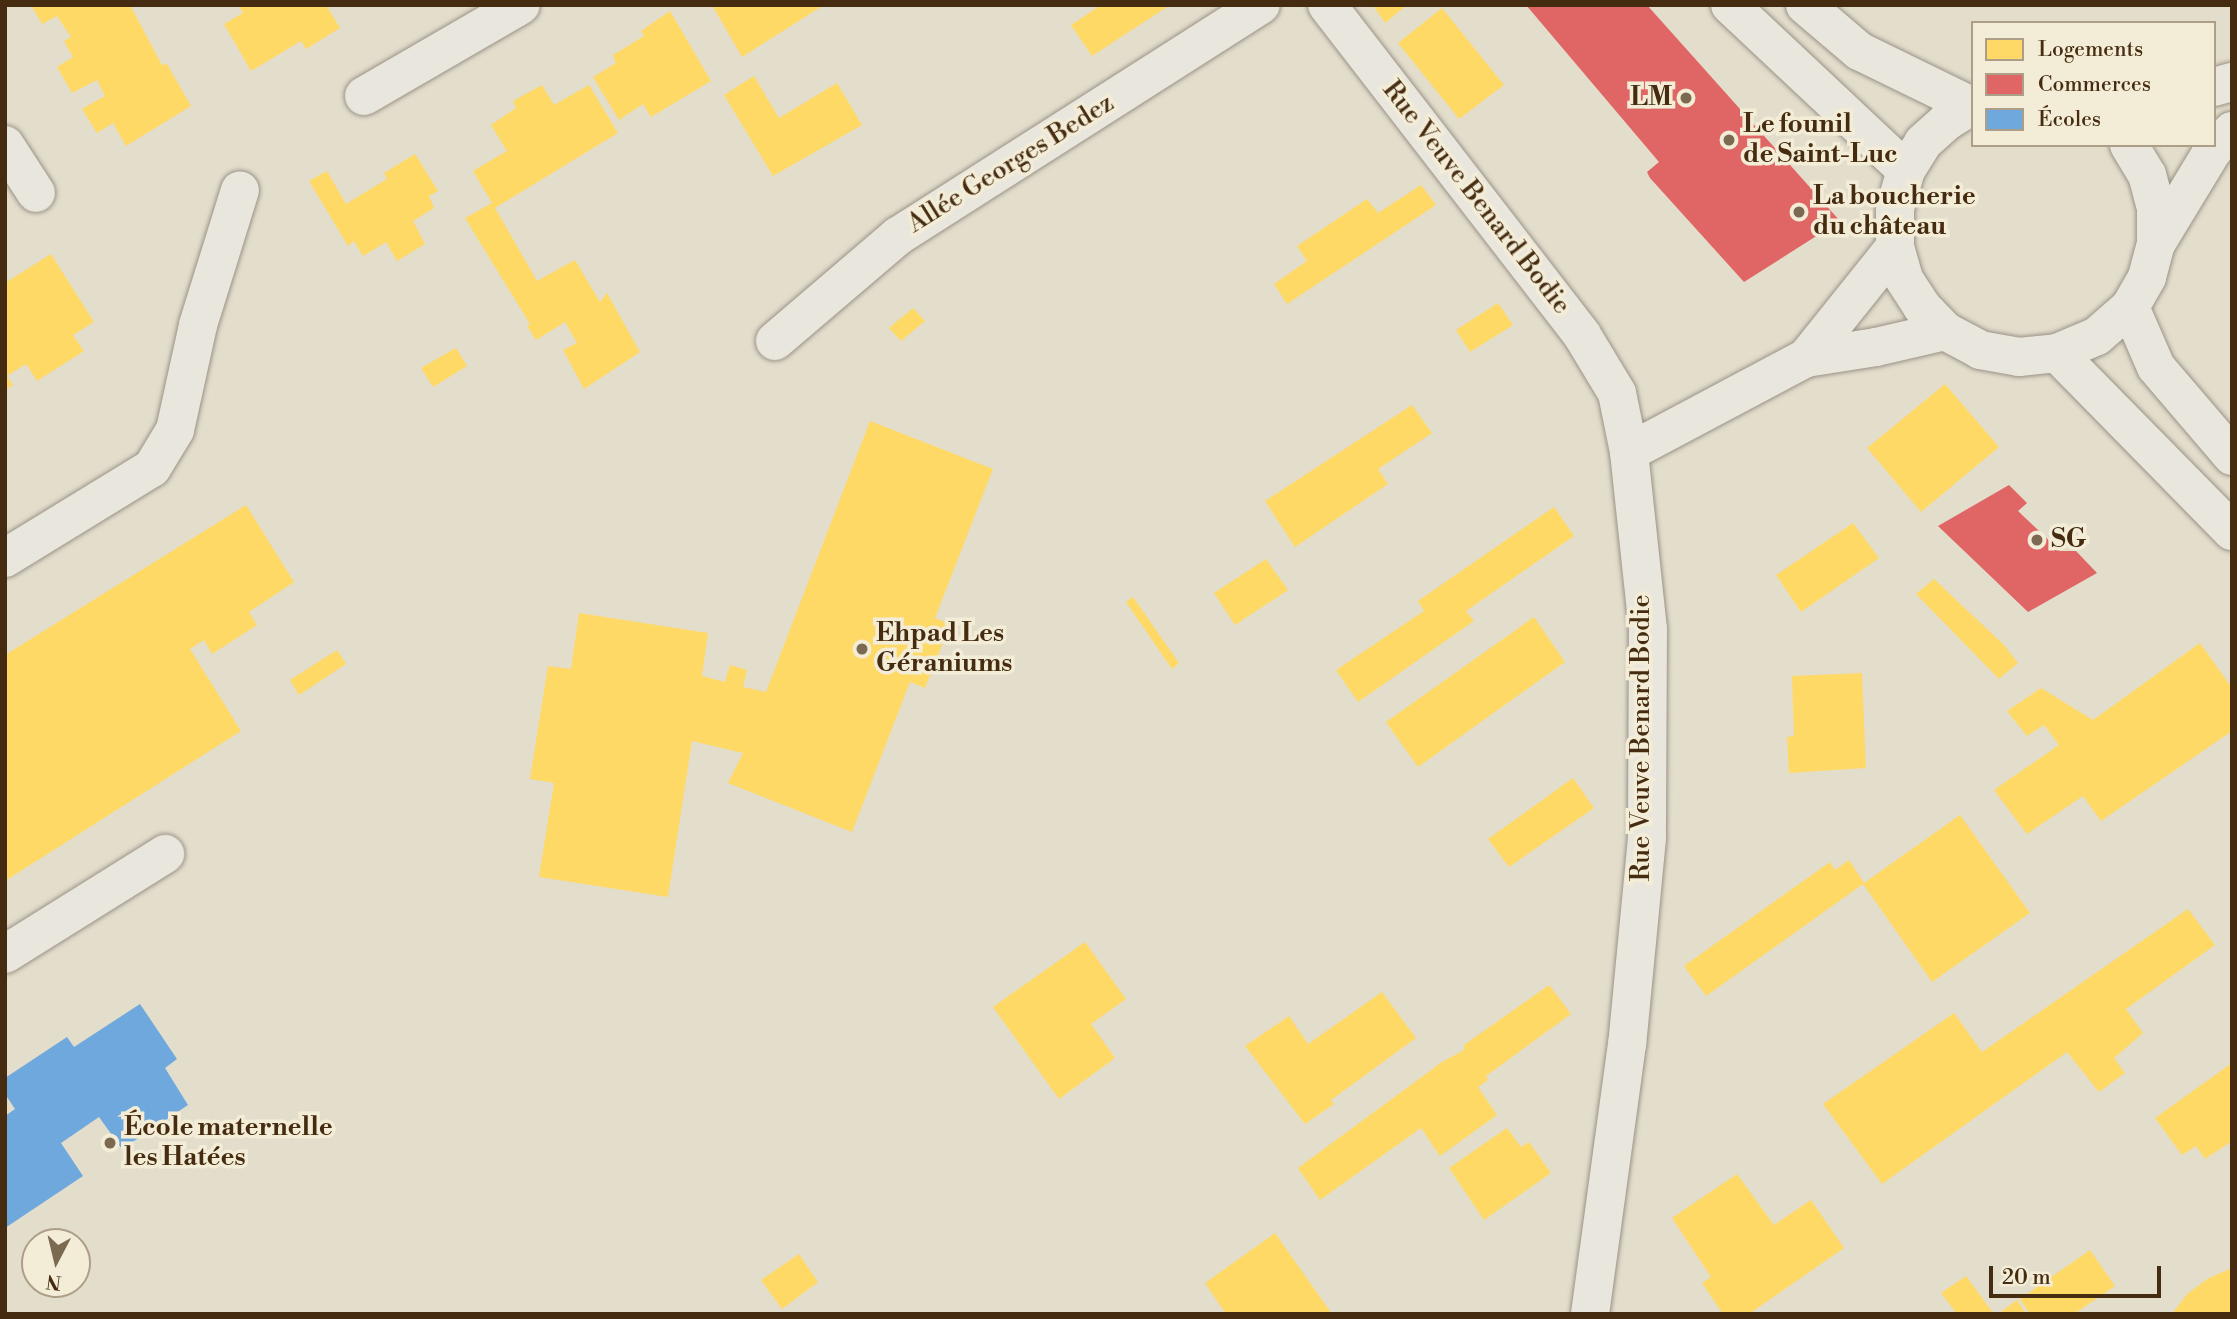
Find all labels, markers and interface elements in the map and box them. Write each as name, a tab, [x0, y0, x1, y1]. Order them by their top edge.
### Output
legend	[1971, 21, 2216, 147]
text: Logements	[2038, 37, 2143, 63]
text: Commerces	[2038, 72, 2151, 98]
street label: Rue Veuve Benard Bodie	[1375, 75, 1577, 321]
place label: LM	[1630, 82, 1672, 114]
street label: Allée Georges Bedez	[902, 88, 1120, 240]
marker: LM	[1678, 90, 1694, 106]
text: Écoles	[2038, 107, 2101, 133]
place label: Le founil de Saint-Luc	[1743, 109, 1898, 170]
marker: Le founil de Saint-Luc	[1721, 132, 1737, 148]
place label: La boucherie du château	[1813, 181, 1976, 242]
marker: La boucherie du château	[1791, 204, 1807, 220]
place label: SG	[2051, 524, 2086, 556]
marker: SG	[2029, 532, 2045, 548]
street label: Rue Veuve Benard Bodie	[1626, 594, 1658, 882]
place label: Ehpad Les Géraniums	[876, 618, 1013, 680]
marker: Ehpad Les Géraniums	[854, 641, 870, 657]
place label: École maternelle les Hatées	[124, 1112, 333, 1174]
marker: École maternelle les Hatées	[102, 1135, 118, 1151]
north arrow	[21, 1228, 91, 1298]
scale bar	[1992, 1252, 2164, 1296]
text: 20 m	[2002, 1265, 2051, 1291]
text: N	[45, 1269, 63, 1295]

